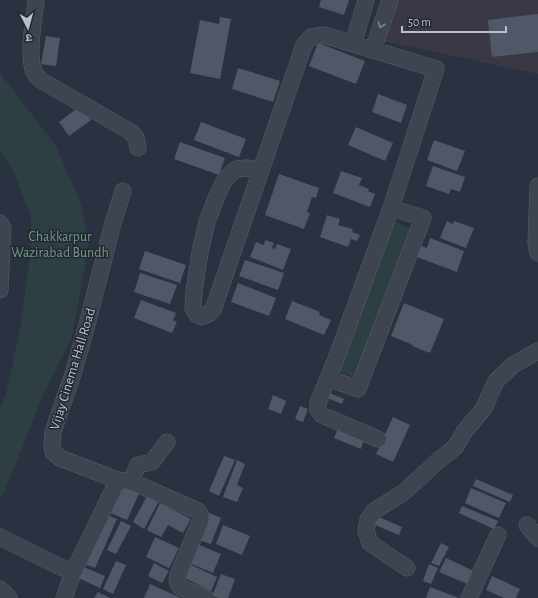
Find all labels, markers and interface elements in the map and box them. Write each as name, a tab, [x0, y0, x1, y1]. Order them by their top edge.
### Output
north arrow	[8, 8, 48, 48]
scale bar	[402, 8, 506, 34]
text: 50 m	[408, 16, 431, 28]
one-way arrow	[378, 22, 386, 29]
text: उ	[25, 32, 33, 43]
park label: Chakkarpur Wazirabad Bundh	[11, 230, 109, 260]
street label: Vijay Cinema Hall Road	[48, 306, 98, 432]

